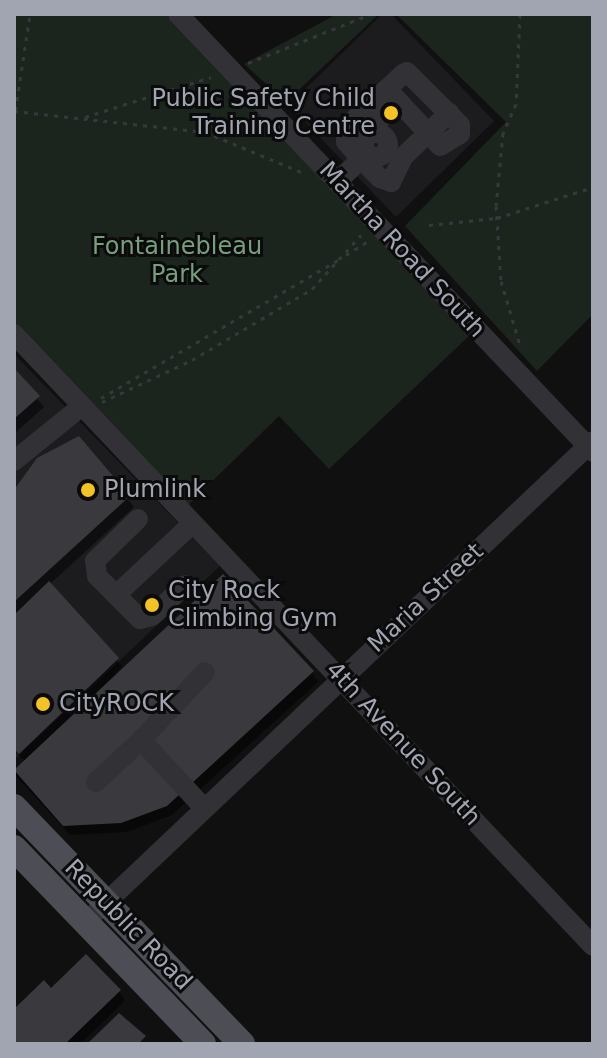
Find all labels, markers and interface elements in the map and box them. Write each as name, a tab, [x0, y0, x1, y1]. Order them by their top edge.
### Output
place label: Public Safety Child Training Centre	[151, 85, 375, 141]
marker: Public Safety Child Training Centre	[382, 104, 400, 122]
street label: Martha Road South	[313, 156, 491, 344]
park label: Fontainebleau Park	[92, 233, 262, 289]
place label: Plumlink	[104, 476, 206, 504]
marker: Plumlink	[79, 481, 97, 499]
street label: Maria Street	[362, 537, 490, 659]
place label: City Rock Climbing Gym	[168, 577, 338, 633]
marker: City Rock Climbing Gym	[143, 596, 161, 614]
street label: 4th Avenue South	[319, 656, 487, 832]
place label: CityROCK	[59, 690, 174, 718]
marker: CityROCK	[34, 695, 52, 713]
street label: Republic Road	[58, 854, 198, 996]

